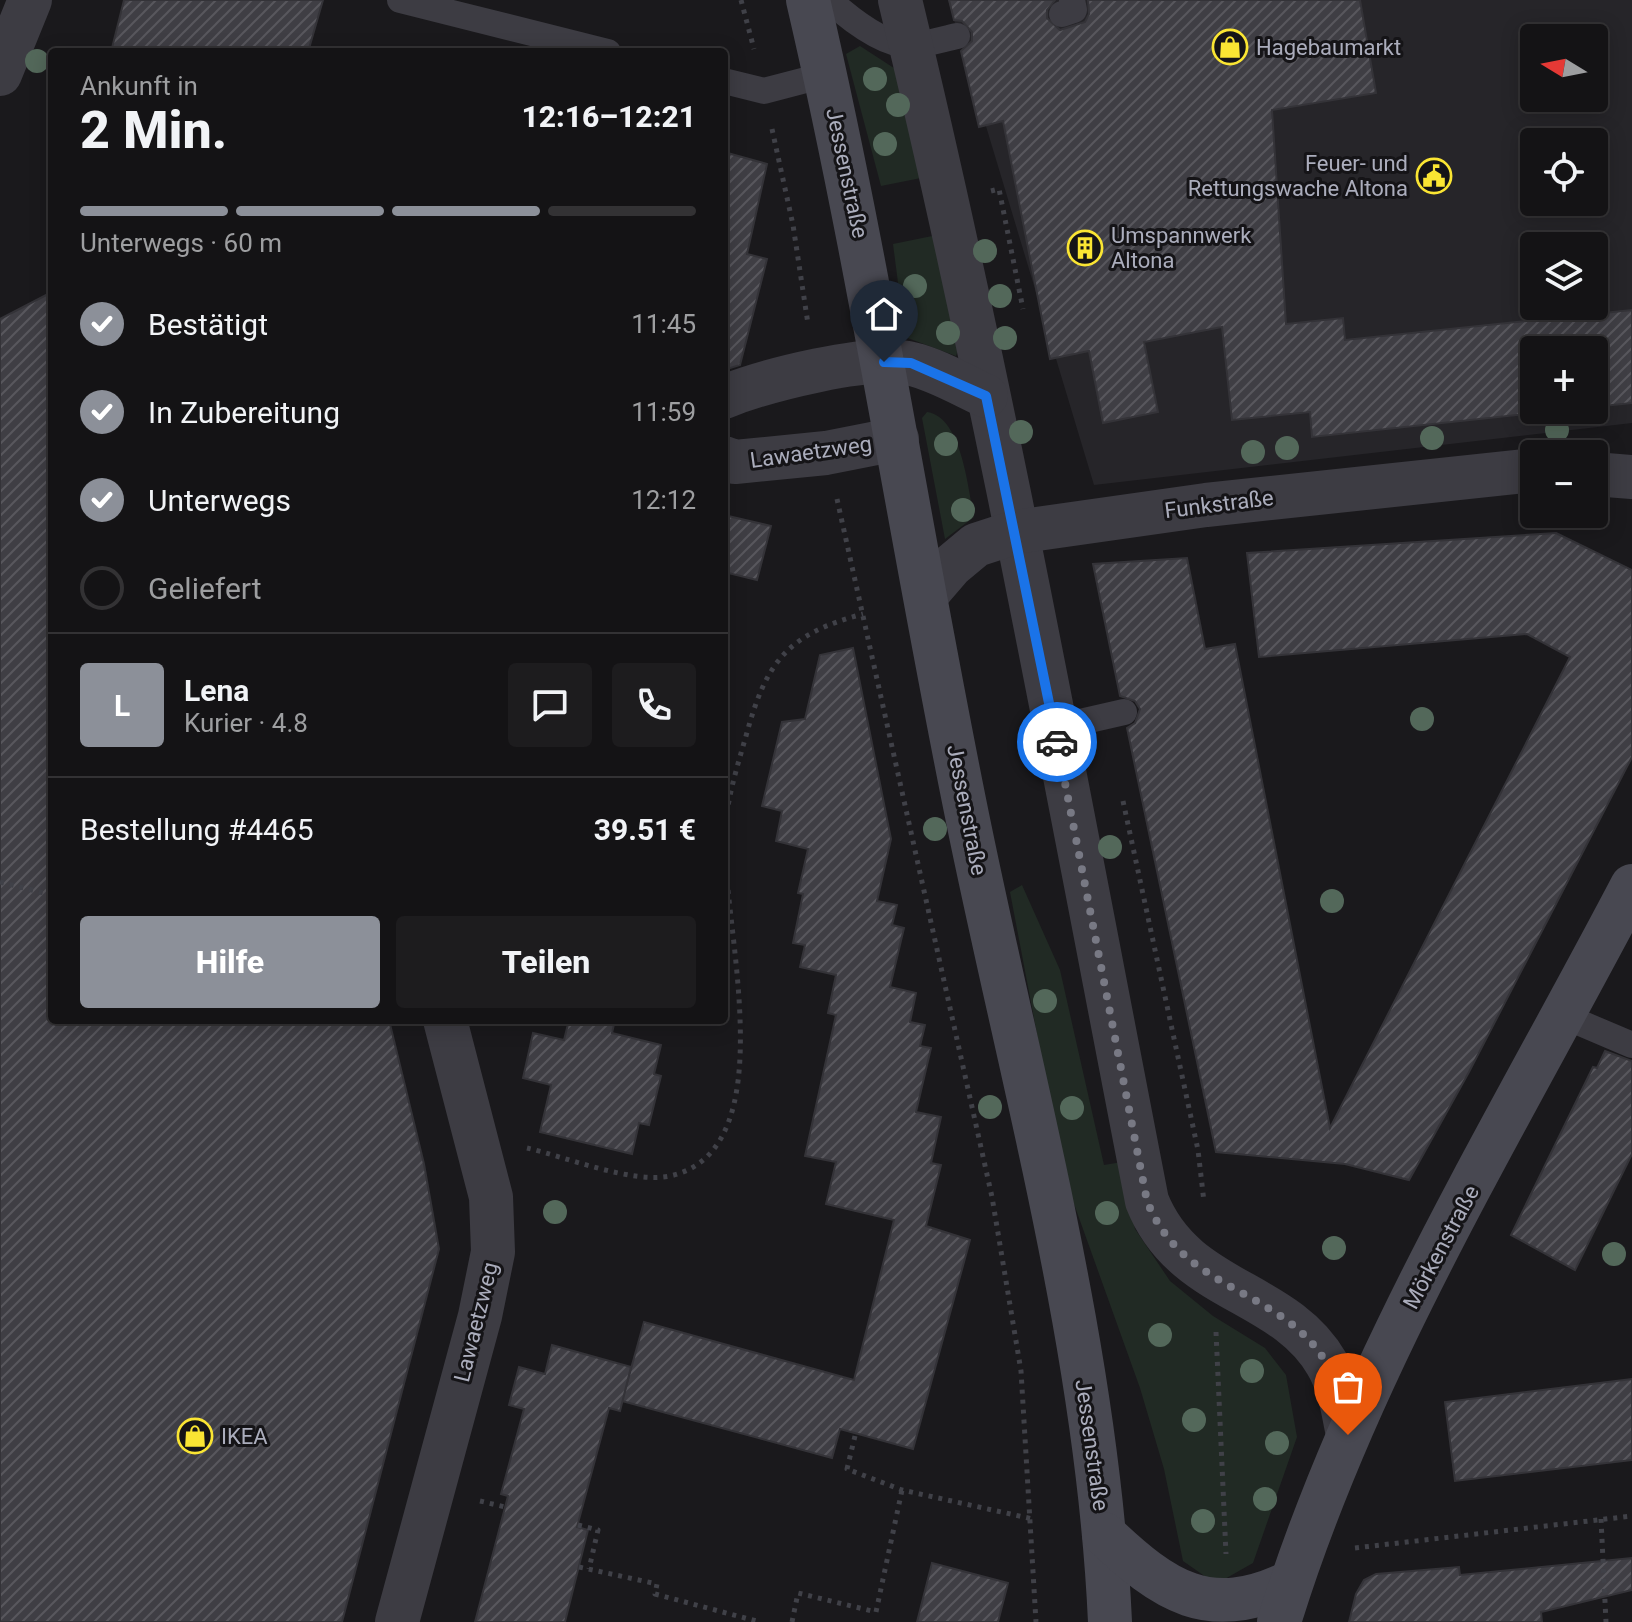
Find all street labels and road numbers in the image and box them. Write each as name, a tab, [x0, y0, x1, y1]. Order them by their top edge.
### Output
street label: Jessenstraße	[821, 106, 873, 240]
street label: Lawaetzweg	[749, 431, 873, 473]
street label: Funkstraße	[1163, 485, 1275, 523]
street label: Jessenstraße	[942, 743, 992, 877]
street label: Mörkenstraße	[1398, 1181, 1484, 1313]
street label: Lawaetzweg	[449, 1259, 503, 1385]
street label: Jessenstraße	[1070, 1378, 1114, 1512]

